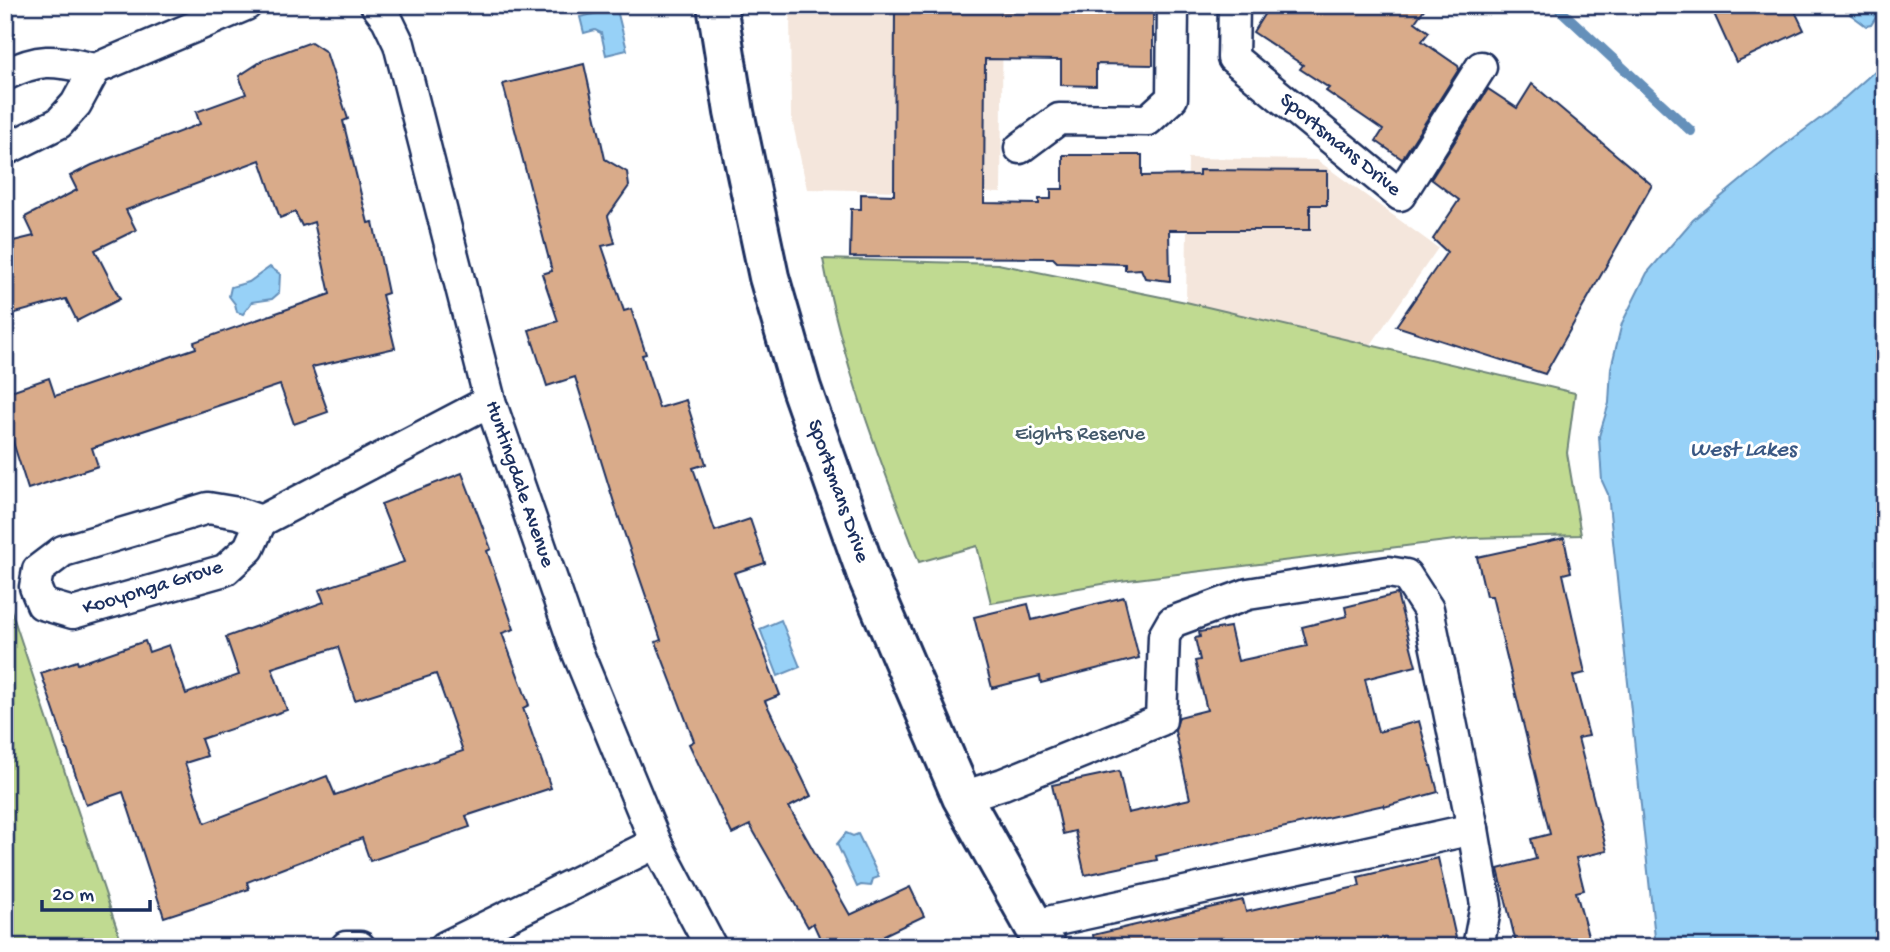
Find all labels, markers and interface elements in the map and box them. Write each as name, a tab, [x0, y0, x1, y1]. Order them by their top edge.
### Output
street label: Sportsmans Drive	[1274, 88, 1406, 203]
street label: Huntingdale Avenue	[478, 398, 560, 572]
street label: Sportsmans Drive	[801, 416, 875, 567]
park label: Eights Reserve	[1015, 423, 1146, 448]
water label: West Lakes	[1690, 437, 1799, 464]
street label: Kooyonga Grove	[80, 556, 227, 622]
scale bar	[42, 868, 150, 912]
text: 20 m	[52, 884, 94, 909]

